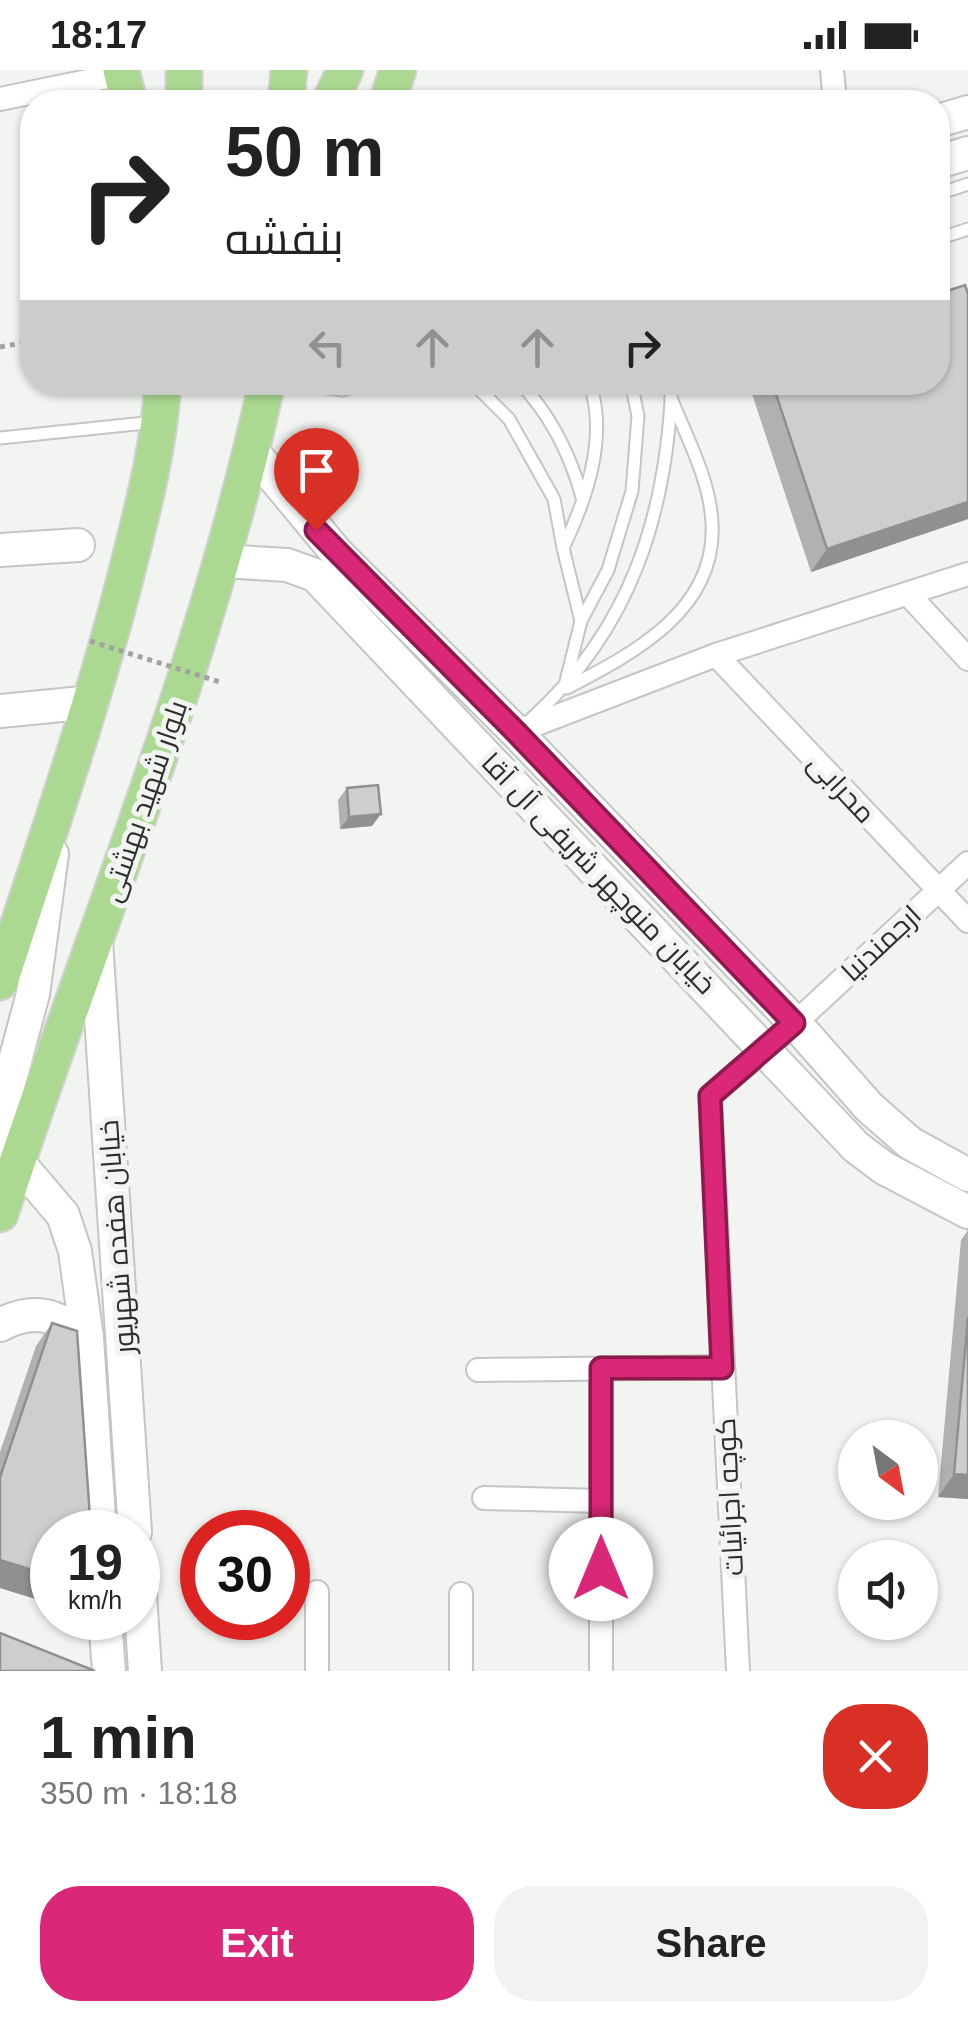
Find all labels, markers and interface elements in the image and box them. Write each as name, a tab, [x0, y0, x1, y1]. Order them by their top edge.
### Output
text: 18:17	[50, 14, 147, 56]
text: 50 m	[225, 113, 385, 191]
icon: right	[60, 130, 190, 260]
text: بنفشه	[225, 213, 344, 264]
icon: left	[300, 320, 355, 375]
icon: ahead	[405, 320, 460, 375]
icon: ahead	[510, 320, 565, 375]
icon: right	[615, 320, 670, 375]
pin	[274, 428, 359, 531]
icon: arrive	[289, 443, 344, 498]
street label: بلوار شهید بهشتی	[96, 697, 194, 906]
street label: خیابان منوچهر شریفی آل آقا	[473, 747, 722, 1002]
street label: محرابی	[801, 747, 881, 830]
street label: ارجمندنیا	[835, 899, 927, 988]
street label: خیابان هفده شهریور	[93, 1119, 141, 1357]
street label: کوچه اجرائیات	[710, 1417, 752, 1577]
north arrow	[838, 1420, 938, 1520]
map controls	[838, 1420, 938, 1640]
speed limit sign: 30	[180, 1510, 310, 1640]
position arrow	[549, 1517, 653, 1621]
text: 19	[67, 1535, 123, 1591]
button: sound	[838, 1540, 938, 1640]
text: km/h	[68, 1586, 122, 1614]
text: 1 min	[40, 1704, 197, 1771]
button: close	[823, 1704, 928, 1809]
text: 350 m · 18:18	[40, 1775, 237, 1811]
button: Exit	[40, 1886, 474, 2001]
button: Share	[494, 1886, 928, 2001]

